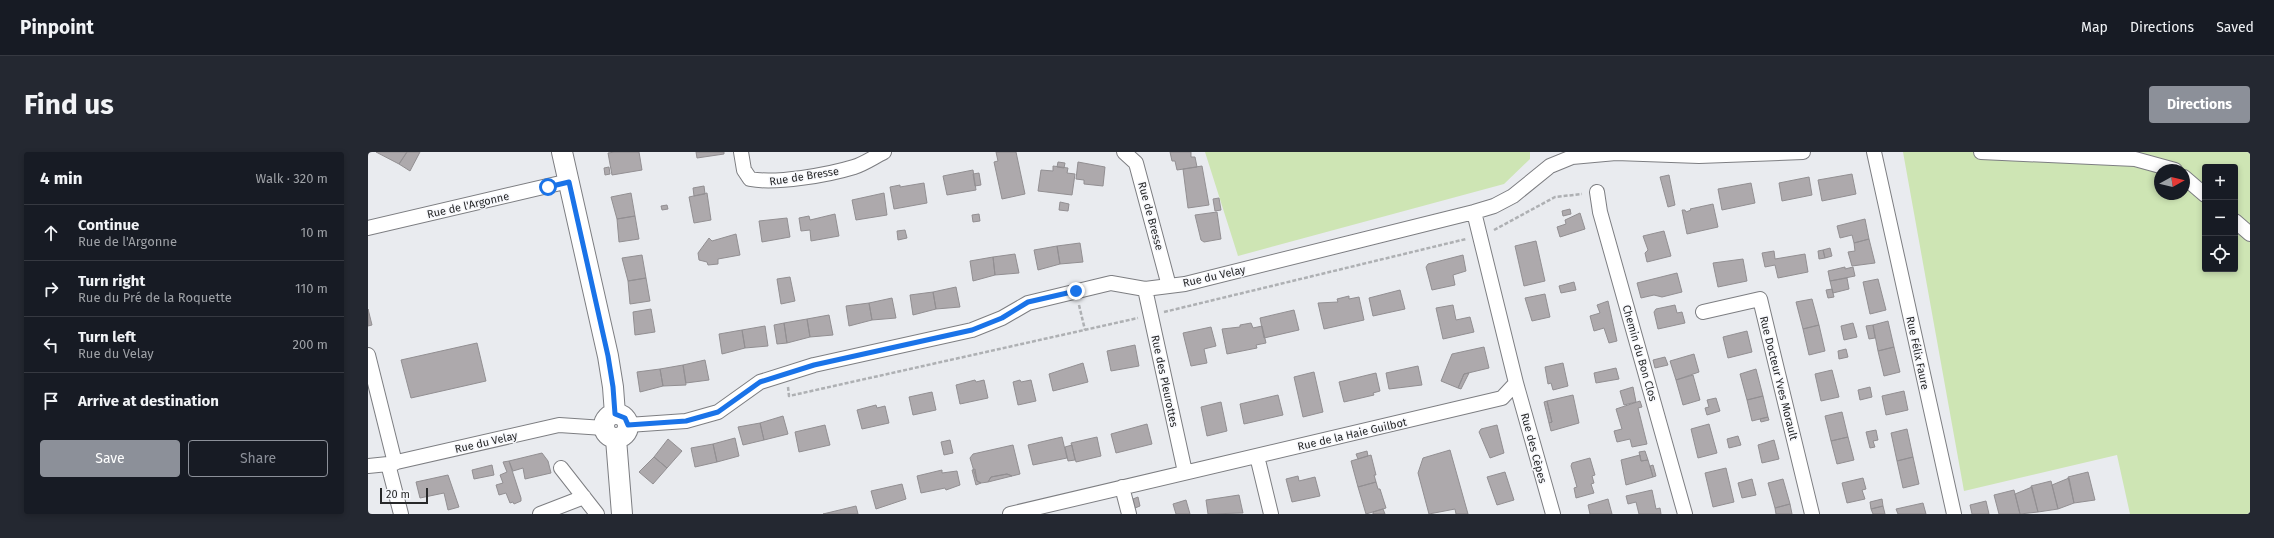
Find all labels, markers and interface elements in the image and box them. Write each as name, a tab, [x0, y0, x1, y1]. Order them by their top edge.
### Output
text: Pinpoint	[20, 16, 94, 39]
text: Map	[2081, 19, 2108, 36]
text: Directions	[2130, 19, 2194, 36]
text: Saved	[2216, 19, 2254, 36]
button: Directions	[2149, 86, 2250, 123]
text: Find us	[24, 88, 114, 121]
north arrow	[2154, 164, 2190, 200]
map controls	[2202, 164, 2238, 272]
button: +	[2202, 164, 2238, 200]
street label: Rue de Bresse	[768, 165, 840, 188]
text: 4 min	[40, 168, 83, 189]
text: Walk · 320 m	[256, 171, 328, 186]
route start	[539, 178, 557, 196]
street label: Rue de Bresse	[1135, 181, 1166, 252]
street label: Rue de l'Argonne	[426, 190, 510, 221]
button: −	[2202, 200, 2238, 236]
text: Continue	[78, 216, 139, 234]
icon: ahead	[40, 222, 62, 244]
text: 10 m	[301, 225, 328, 240]
text: Rue de l'Argonne	[78, 234, 177, 249]
button: locate	[2202, 236, 2238, 272]
street label: Rue du Velay	[1181, 263, 1247, 290]
text: Turn right	[78, 272, 145, 290]
icon: right	[40, 278, 62, 300]
text: 110 m	[295, 281, 328, 296]
route end	[1067, 282, 1085, 300]
text: Rue du Pré de la Roquette	[78, 290, 232, 305]
street label: Chemin du Bon Clos	[1620, 304, 1659, 403]
street label: Rue Docteur Yves Morault	[1757, 315, 1800, 442]
street label: Rue Félix Faure	[1903, 315, 1932, 391]
text: Turn left	[78, 328, 136, 346]
icon: left	[40, 334, 62, 356]
street label: Rue des Pleurottes	[1148, 334, 1181, 428]
text: 200 m	[292, 337, 328, 352]
text: Rue du Velay	[78, 346, 154, 361]
icon: arrive	[40, 390, 62, 412]
text: Arrive at destination	[78, 392, 219, 410]
street label: Rue des Cèpes	[1518, 412, 1549, 485]
street label: Rue de la Haie Guilbot	[1296, 416, 1408, 453]
street label: Rue du Velay	[453, 429, 519, 456]
button: Save	[40, 440, 180, 477]
button: Share	[188, 440, 328, 477]
scale bar	[380, 486, 428, 505]
text: 20 m	[386, 488, 410, 501]

